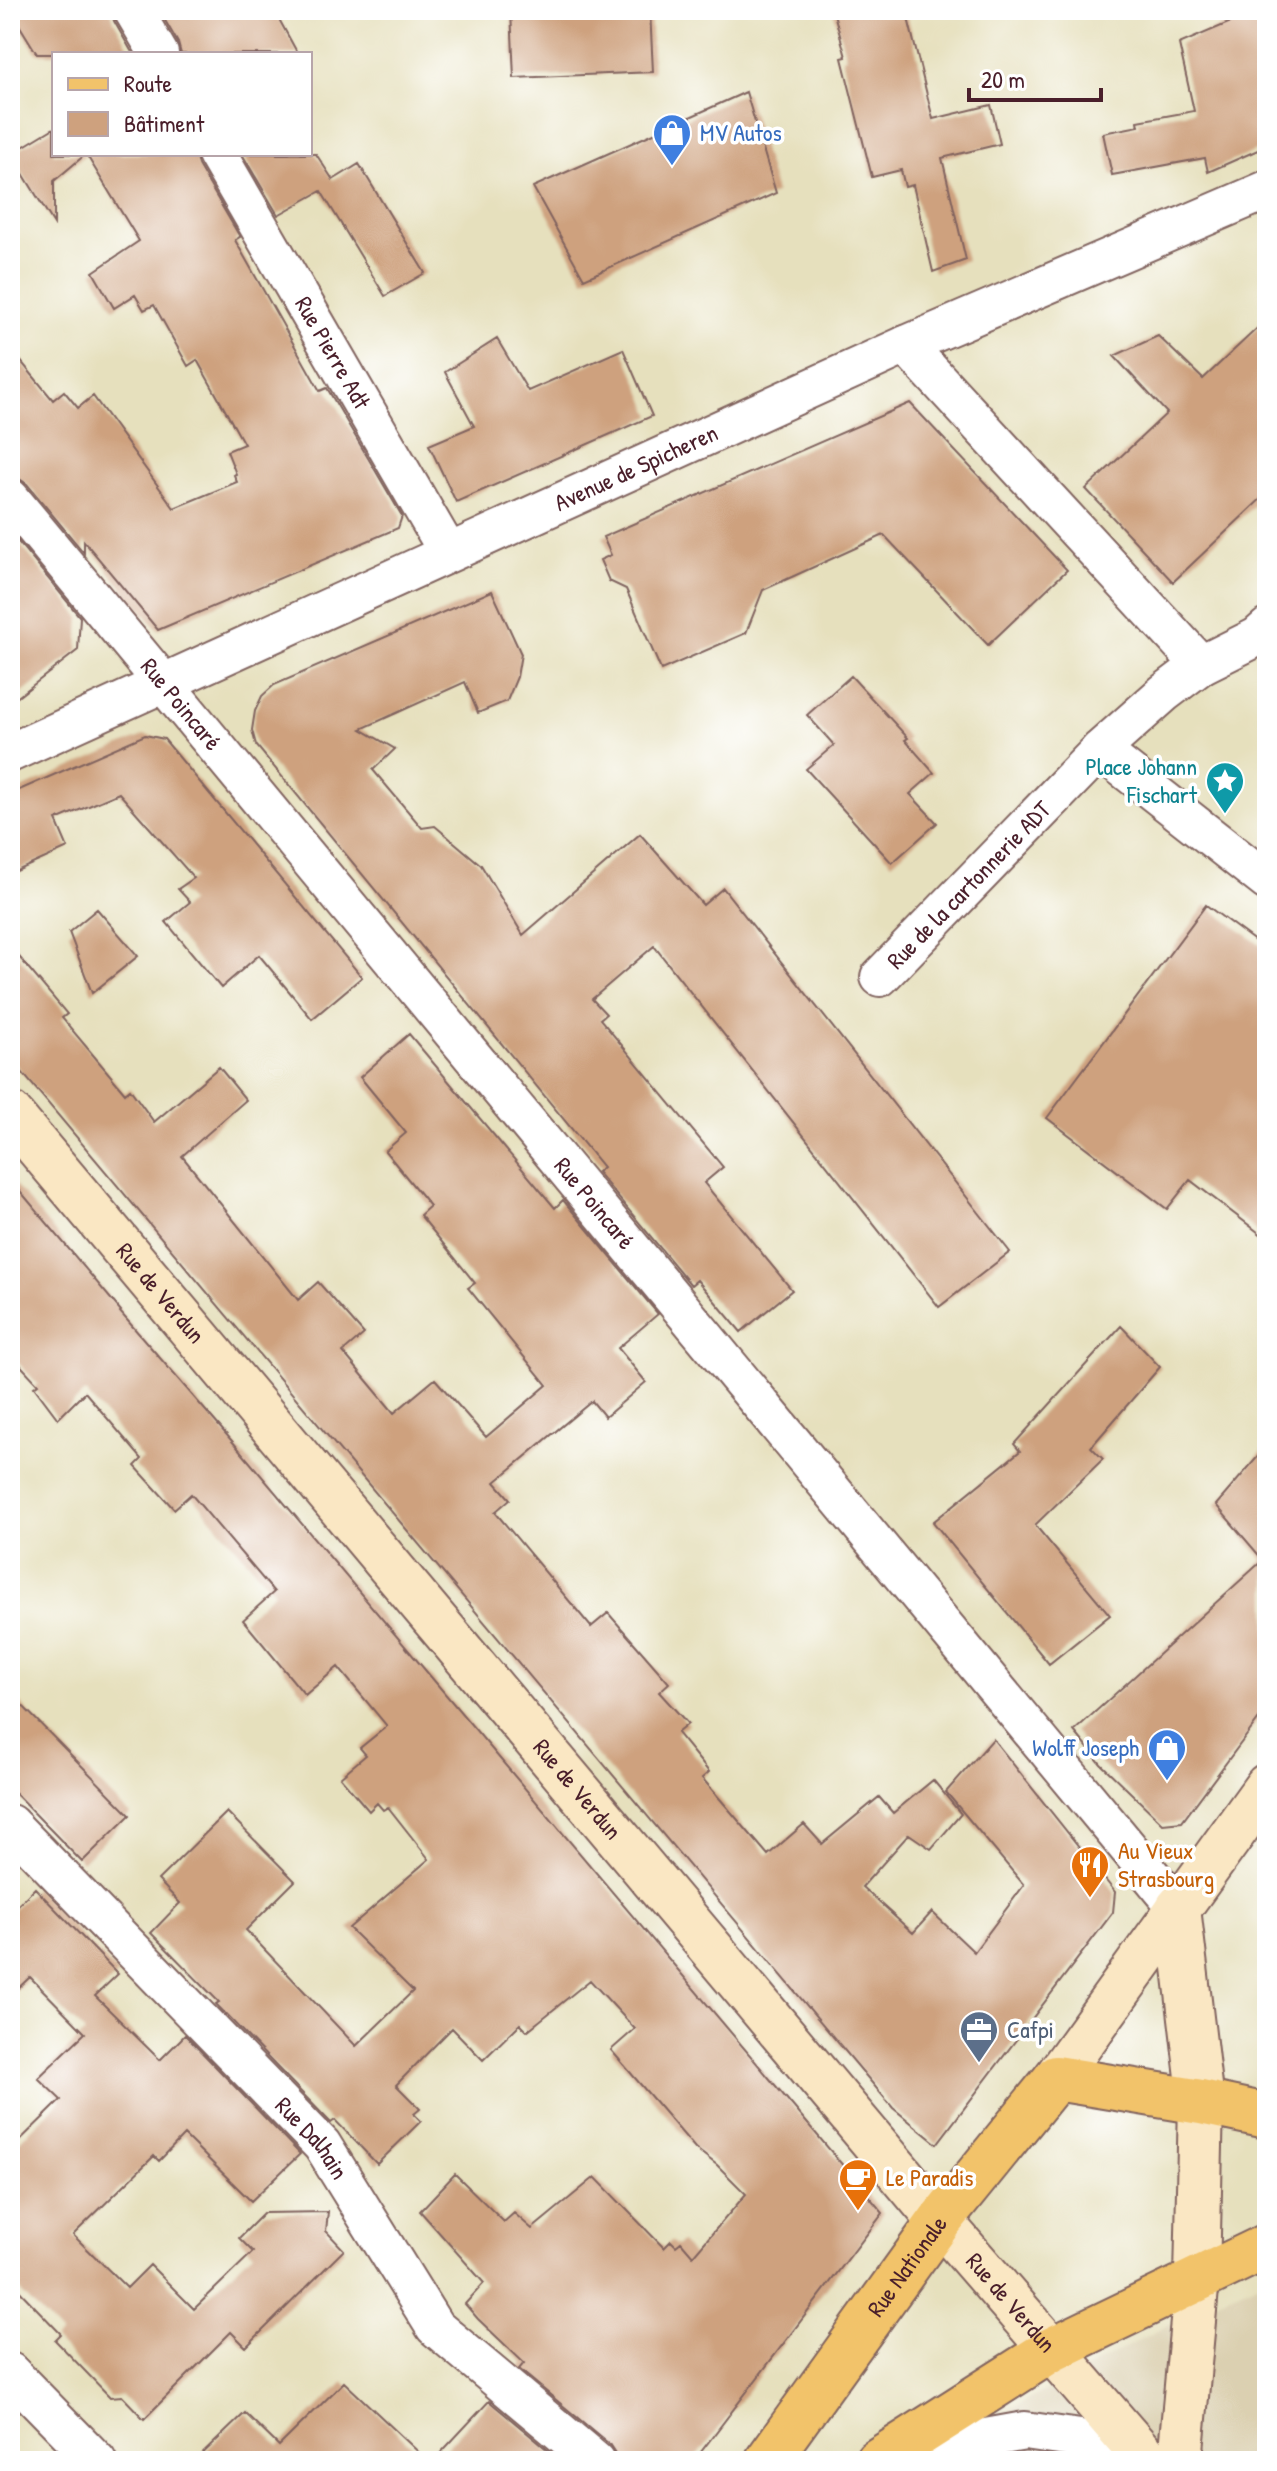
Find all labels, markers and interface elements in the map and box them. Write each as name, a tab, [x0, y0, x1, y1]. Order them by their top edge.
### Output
legend	[52, 52, 312, 156]
scale bar	[969, 52, 1101, 102]
text: 20 m	[981, 63, 1025, 95]
text: Route	[124, 67, 172, 99]
text: Bâtiment	[124, 107, 205, 139]
shop icon: MV Autos	[651, 112, 693, 167]
place label: MV Autos	[700, 116, 782, 148]
street label: Rue Pierre Adt	[288, 290, 379, 415]
street label: Avenue de Spicheren	[549, 416, 723, 518]
street label: Rue Poincaré	[134, 651, 230, 757]
place label: Place Johann Fischart	[1086, 750, 1198, 810]
place icon: Place Johann Fischart	[1204, 760, 1246, 815]
street label: Rue de la cartonnerie ADT	[879, 793, 1058, 975]
street label: Rue Poincaré	[547, 1150, 643, 1256]
street label: Rue de Verdun	[110, 1235, 213, 1350]
shop icon: Wolff Joseph	[1146, 1727, 1188, 1782]
place label: Wolff Joseph	[1032, 1731, 1139, 1763]
street label: Rue de Verdun	[527, 1732, 630, 1846]
place label: Au Vieux Strasbourg	[1118, 1834, 1214, 1894]
restaurant icon: Au Vieux Strasbourg	[1069, 1844, 1111, 1899]
office icon: Cafpi	[958, 2009, 1000, 2064]
place label: Cafpi	[1007, 2013, 1054, 2045]
street label: Rue Dalhain	[269, 2089, 356, 2185]
cafe icon: Le Paradis	[837, 2157, 879, 2212]
place label: Le Paradis	[886, 2161, 974, 2193]
street label: Rue Nationale	[859, 2208, 954, 2323]
street label: Rue de Verdun	[959, 2245, 1064, 2359]

